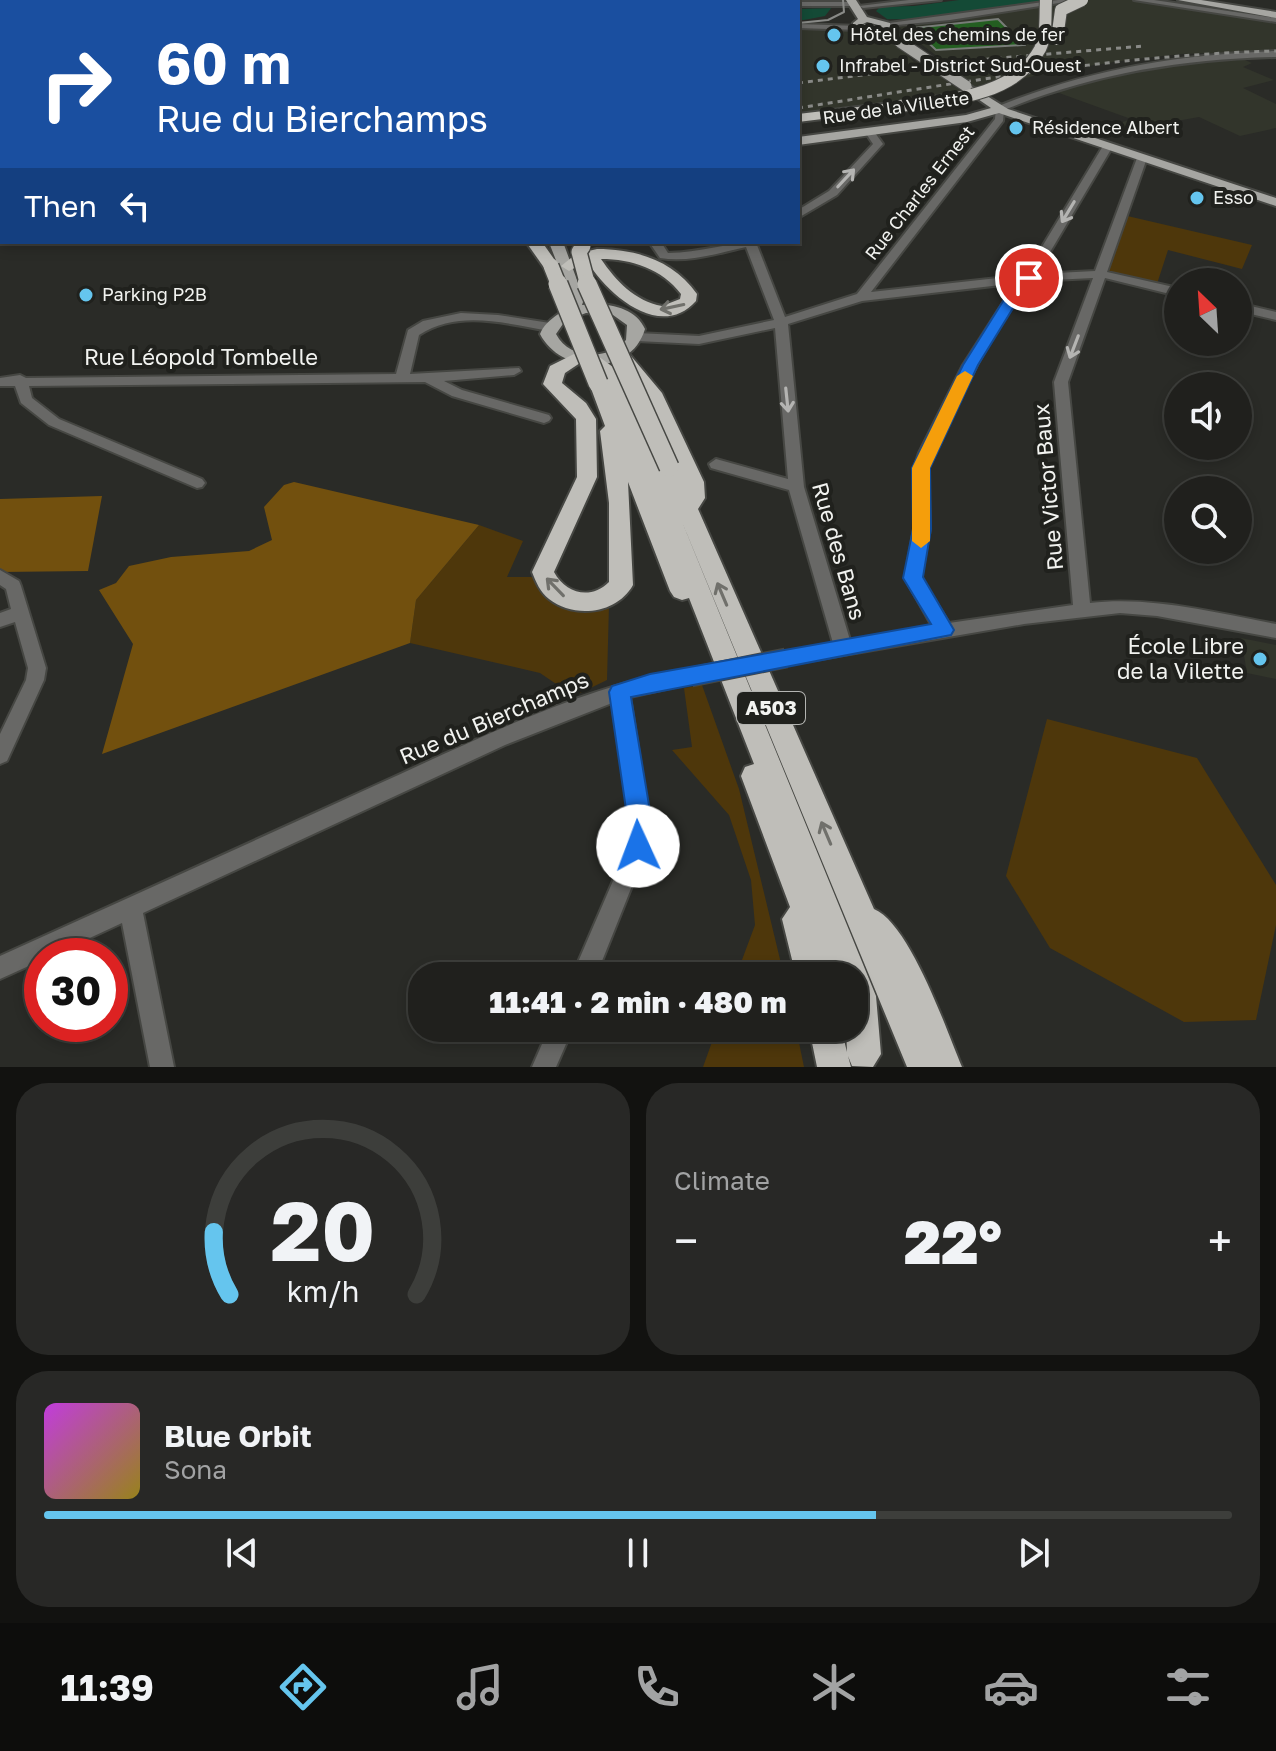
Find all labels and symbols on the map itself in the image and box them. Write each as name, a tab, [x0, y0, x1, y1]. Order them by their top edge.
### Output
place label: Hôtel des chemins de fer	[850, 23, 1065, 45]
marker: Hôtel des chemins de fer	[825, 26, 843, 44]
place label: Infrabel - District Sud-Ouest	[839, 54, 1082, 76]
marker: Infrabel - District Sud-Ouest	[814, 57, 832, 75]
street label: Rue de la Villette	[821, 86, 970, 128]
place label: Résidence Albert	[1032, 116, 1180, 138]
marker: Résidence Albert	[1007, 119, 1025, 137]
street label: Rue Charles Ernest	[860, 121, 979, 264]
one-way arrow	[837, 169, 855, 189]
place label: Esso	[1213, 186, 1254, 208]
marker: Esso	[1188, 189, 1206, 207]
one-way arrow	[1060, 200, 1076, 223]
pin	[995, 244, 1063, 312]
north arrow	[1164, 268, 1252, 356]
place label: Parking P2B	[102, 283, 207, 305]
marker: Parking P2B	[77, 286, 95, 304]
one-way arrow	[659, 300, 685, 315]
one-way arrow	[1066, 334, 1080, 359]
street label: Rue Léopold Tombelle	[84, 343, 318, 370]
one-way arrow	[780, 386, 795, 413]
street label: Rue Victor Baux	[1027, 402, 1068, 572]
street label: Rue des Bans	[807, 479, 872, 623]
one-way arrow	[545, 577, 564, 597]
one-way arrow	[714, 583, 729, 607]
place label: École Libre de la Vilette	[1117, 632, 1244, 684]
marker: École Libre de la Vilette	[1251, 650, 1269, 668]
street label: Rue du Bierchamps	[395, 665, 592, 770]
road number: A503	[737, 692, 805, 724]
position arrow	[596, 804, 680, 888]
one-way arrow	[817, 821, 832, 846]
speed limit sign: 30	[24, 938, 128, 1042]

